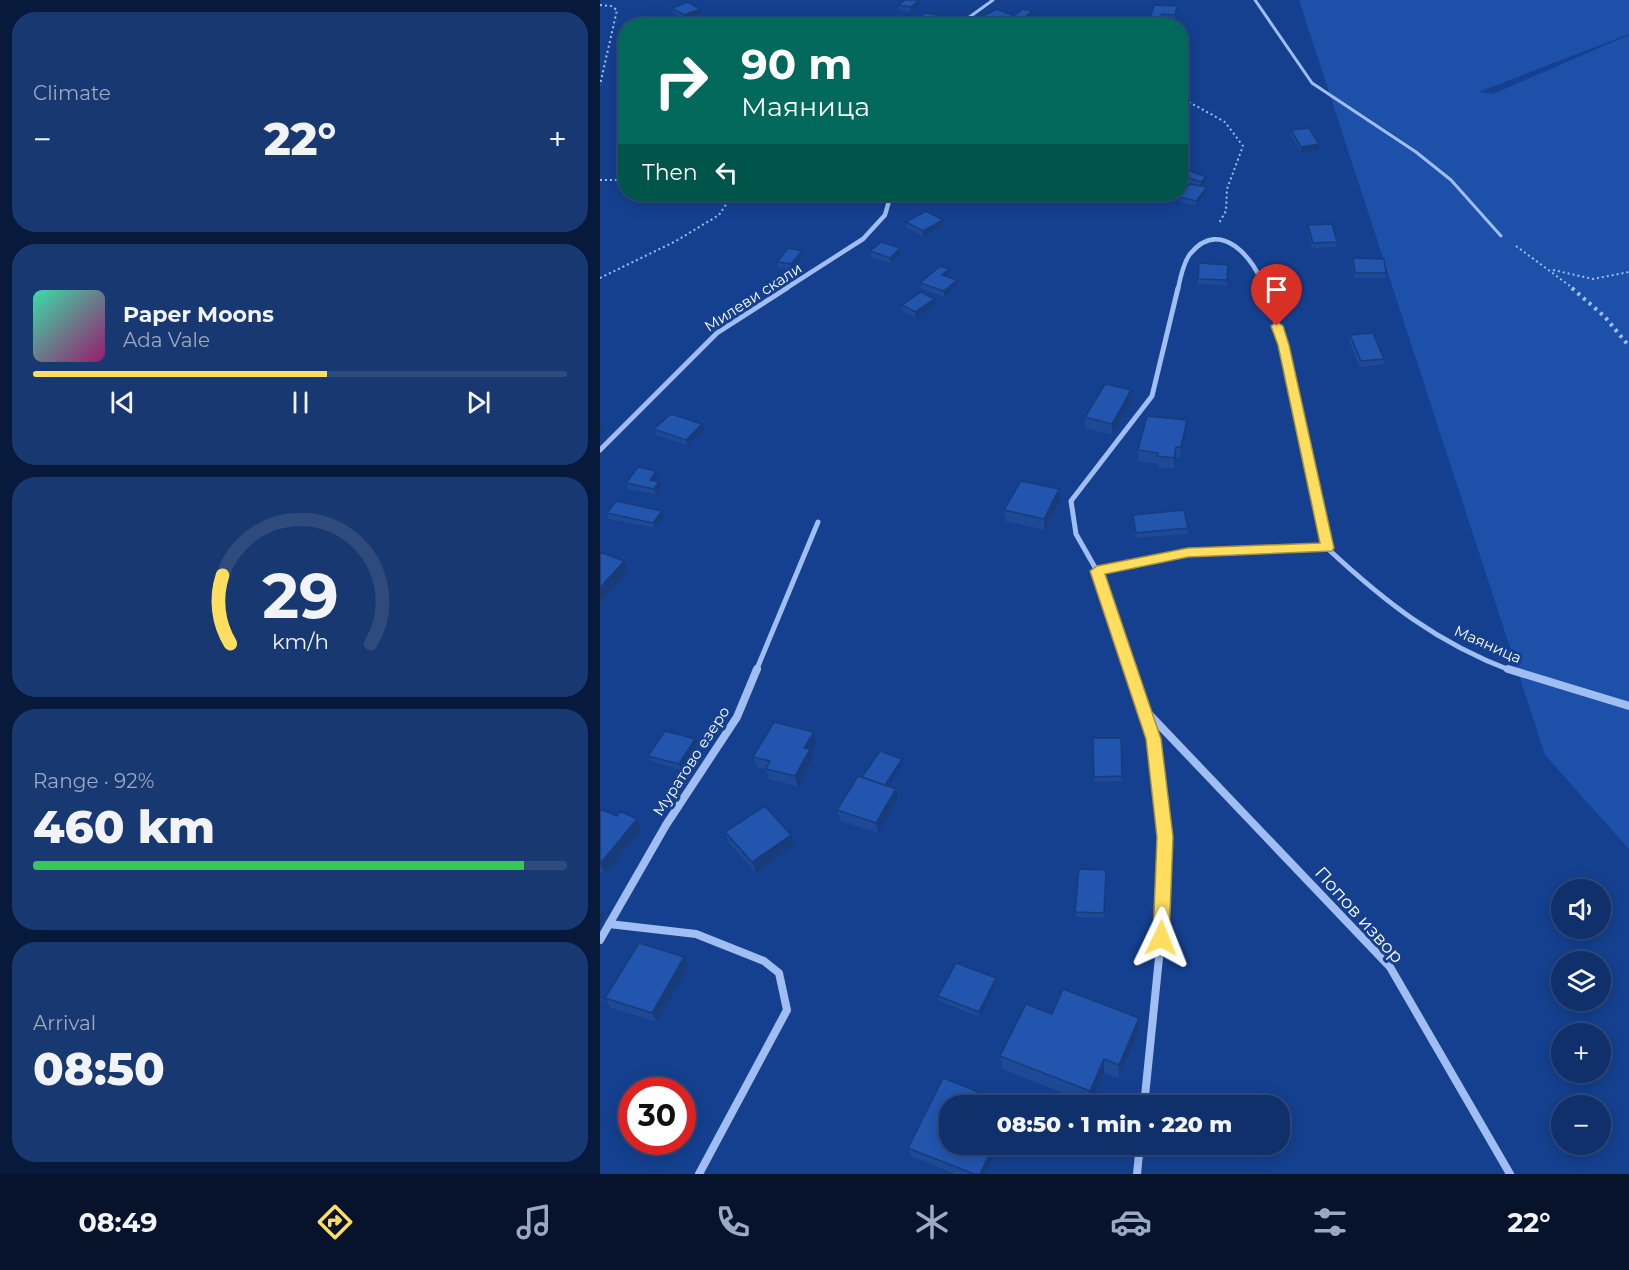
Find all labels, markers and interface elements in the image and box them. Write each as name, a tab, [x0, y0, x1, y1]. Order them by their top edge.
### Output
text: 90 m	[741, 38, 852, 90]
icon: right	[642, 42, 720, 120]
text: Climate	[33, 81, 111, 105]
text: Маяница	[741, 90, 870, 123]
text: 22°	[264, 111, 336, 166]
text: −	[33, 119, 52, 159]
text: +	[548, 119, 567, 159]
icon: left	[710, 156, 743, 189]
text: Then	[642, 159, 698, 186]
street label: Милеви скали	[701, 258, 805, 336]
pin	[1251, 264, 1302, 326]
icon: arrive	[1260, 273, 1293, 306]
text: Paper Moons	[123, 301, 274, 328]
text: Ada Vale	[123, 328, 210, 352]
icon: previous	[106, 386, 139, 419]
icon: pause	[284, 386, 317, 419]
icon: next	[462, 386, 495, 419]
text: 29	[262, 558, 338, 634]
street label: Маяница	[1451, 621, 1525, 667]
text: km/h	[271, 628, 329, 654]
street label: Муратово езеро	[648, 703, 734, 819]
text: Range · 92%	[33, 769, 154, 793]
text: 460 km	[33, 799, 215, 854]
street label: Попов извор	[1310, 862, 1408, 968]
map controls	[1551, 879, 1611, 1155]
button: sound	[1551, 879, 1611, 939]
position arrow	[1129, 906, 1193, 970]
button: layers	[1551, 951, 1611, 1011]
text: Arrival	[33, 1011, 96, 1035]
button: +	[1551, 1023, 1611, 1083]
text: 08:50	[33, 1041, 165, 1096]
speed limit sign: 30	[618, 1077, 696, 1155]
button: −	[1551, 1095, 1611, 1155]
text: 08:50 · 1 min · 220 m	[997, 1111, 1232, 1138]
icon: directions	[314, 1201, 356, 1243]
icon: music	[513, 1201, 555, 1243]
icon: phone	[712, 1201, 754, 1243]
icon: climate	[911, 1201, 953, 1243]
icon: car	[1110, 1201, 1152, 1243]
icon: filters	[1309, 1201, 1351, 1243]
text: 08:49	[78, 1206, 157, 1239]
text: 22°	[1507, 1206, 1551, 1239]

